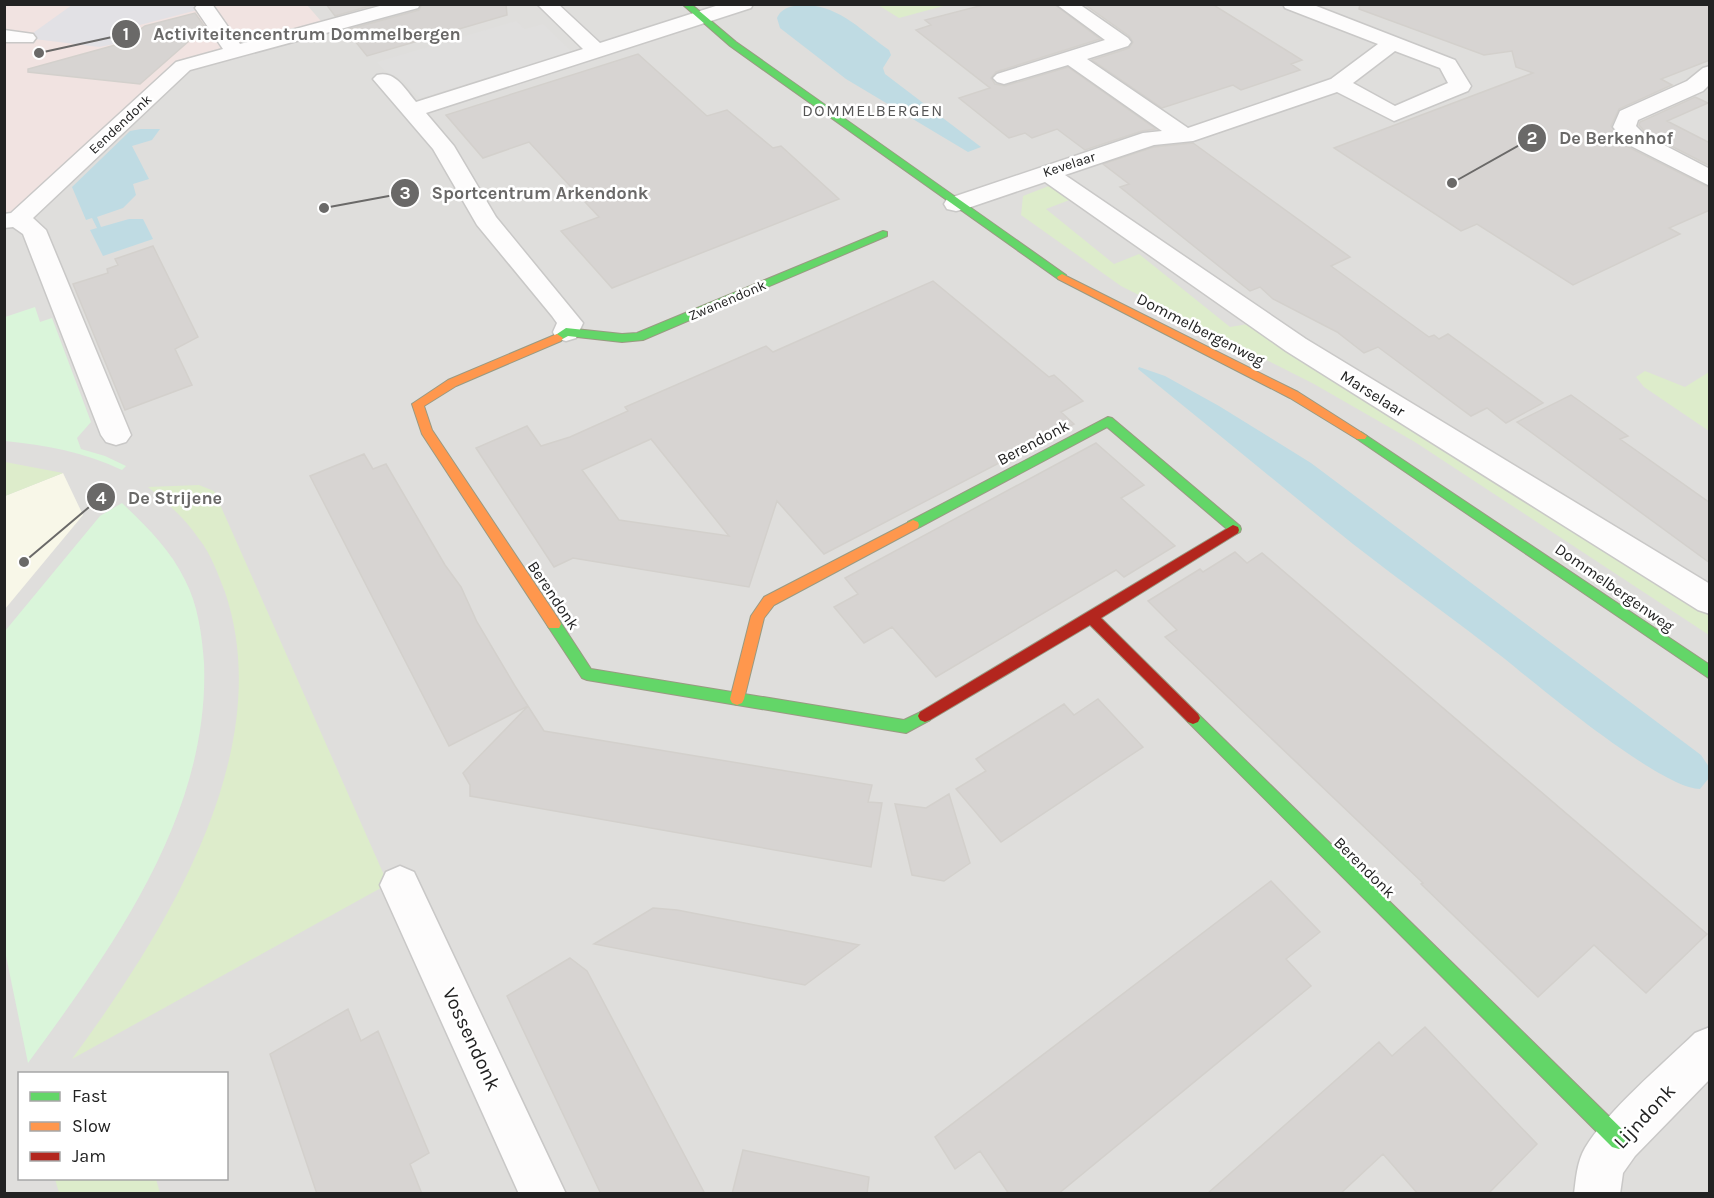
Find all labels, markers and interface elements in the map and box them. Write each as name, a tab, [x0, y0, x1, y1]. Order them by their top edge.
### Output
callout: Activiteitencentrum Dommelbergen	[111, 16, 473, 52]
text: 1	[123, 23, 129, 45]
text: Activiteitencentrum Dommelbergen	[153, 23, 461, 45]
street label: Eendendonk	[85, 91, 155, 158]
district label: DOMMELBERGEN	[802, 101, 944, 120]
callout: De Berkenhof	[1517, 120, 1685, 156]
text: 2	[1527, 127, 1537, 149]
text: De Berkenhof	[1559, 127, 1673, 149]
street label: Kevelaar	[1041, 148, 1098, 181]
callout: Sportcentrum Arkendonk	[390, 175, 661, 211]
text: 3	[399, 182, 411, 204]
text: Sportcentrum Arkendonk	[431, 182, 649, 204]
street label: Zwanendonk	[686, 276, 769, 324]
street label: Dommelbergenweg	[1134, 289, 1268, 370]
street label: Marselaar	[1337, 366, 1409, 421]
street label: Berendonk	[994, 416, 1072, 469]
callout: De Strijene	[86, 479, 234, 515]
text: 4	[96, 487, 107, 509]
text: De Strijene	[128, 487, 222, 509]
street label: Dommelbergenweg	[1552, 539, 1678, 636]
street label: Berendonk	[524, 557, 583, 633]
street label: Berendonk	[1330, 833, 1399, 902]
street label: Vossendonk	[438, 984, 505, 1094]
legend	[18, 1072, 228, 1180]
street label: Lijndonk	[1609, 1079, 1680, 1153]
text: Fast	[72, 1085, 107, 1107]
text: Slow	[72, 1115, 111, 1137]
text: Jam	[72, 1145, 106, 1167]

